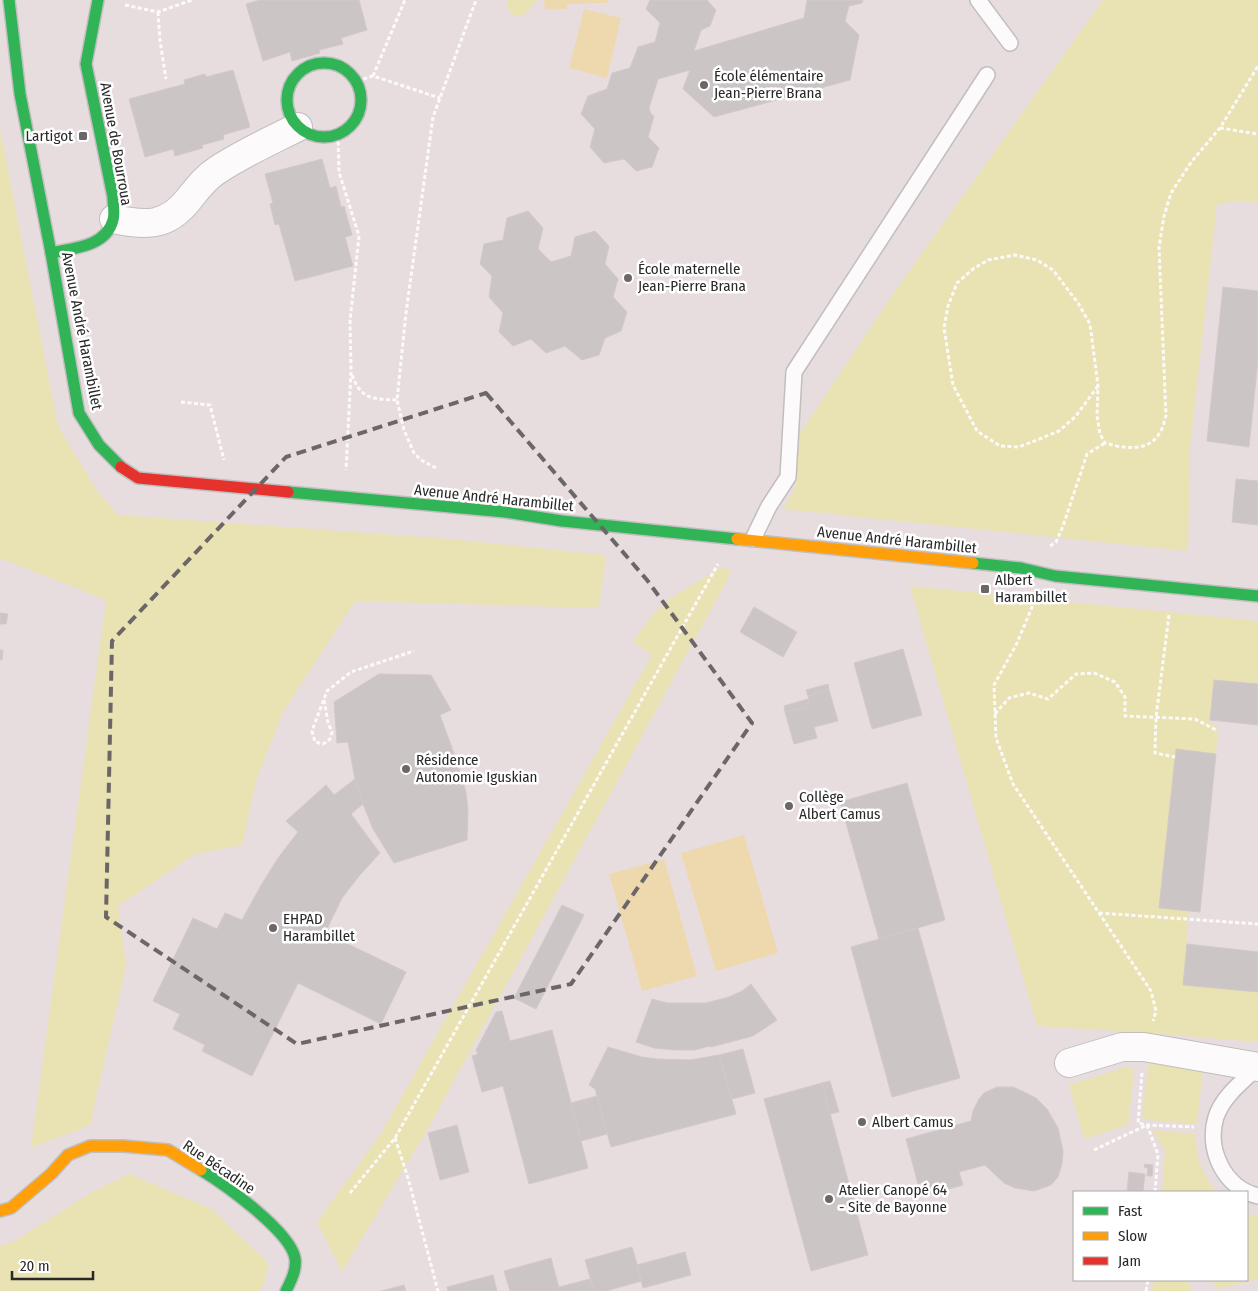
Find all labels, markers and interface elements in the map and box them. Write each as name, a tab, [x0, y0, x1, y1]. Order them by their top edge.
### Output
place label: École élémentaire Jean-Pierre Brana	[714, 67, 823, 102]
marker: École élémentaire Jean-Pierre Brana	[698, 79, 710, 91]
street label: Avenue de Bourroua	[96, 81, 136, 207]
place label: Lartigot	[26, 127, 73, 145]
marker: Lartigot	[77, 130, 89, 142]
street label: Avenue André Harambillet	[58, 251, 106, 411]
place label: École maternelle Jean-Pierre Brana	[638, 260, 746, 295]
marker: École maternelle Jean-Pierre Brana	[622, 272, 634, 284]
street label: Avenue André Harambillet	[413, 481, 575, 515]
street label: Avenue André Harambillet	[816, 523, 978, 557]
place label: Albert Harambillet	[995, 571, 1067, 606]
marker: Albert Harambillet	[979, 583, 991, 595]
place label: Résidence Autonomie Iguskian	[416, 751, 537, 786]
marker: Résidence Autonomie Iguskian	[400, 763, 412, 775]
place label: Collège Albert Camus	[799, 788, 881, 823]
marker: Collège Albert Camus	[783, 800, 795, 812]
place label: EHPAD Harambillet	[283, 910, 355, 945]
marker: EHPAD Harambillet	[267, 922, 279, 934]
place label: Albert Camus	[872, 1113, 954, 1131]
marker: Albert Camus	[856, 1116, 868, 1128]
street label: Rue Bécadine	[179, 1136, 259, 1198]
place label: Atelier Canopé 64 - Site de Bayonne	[839, 1181, 947, 1216]
legend	[1073, 1191, 1248, 1281]
marker: Atelier Canopé 64 - Site de Bayonne	[823, 1193, 835, 1205]
text: Fast	[1118, 1202, 1142, 1220]
text: Slow	[1118, 1227, 1147, 1245]
scale bar	[12, 1248, 94, 1280]
text: Jam	[1118, 1252, 1141, 1270]
text: 20 m	[20, 1257, 50, 1275]

